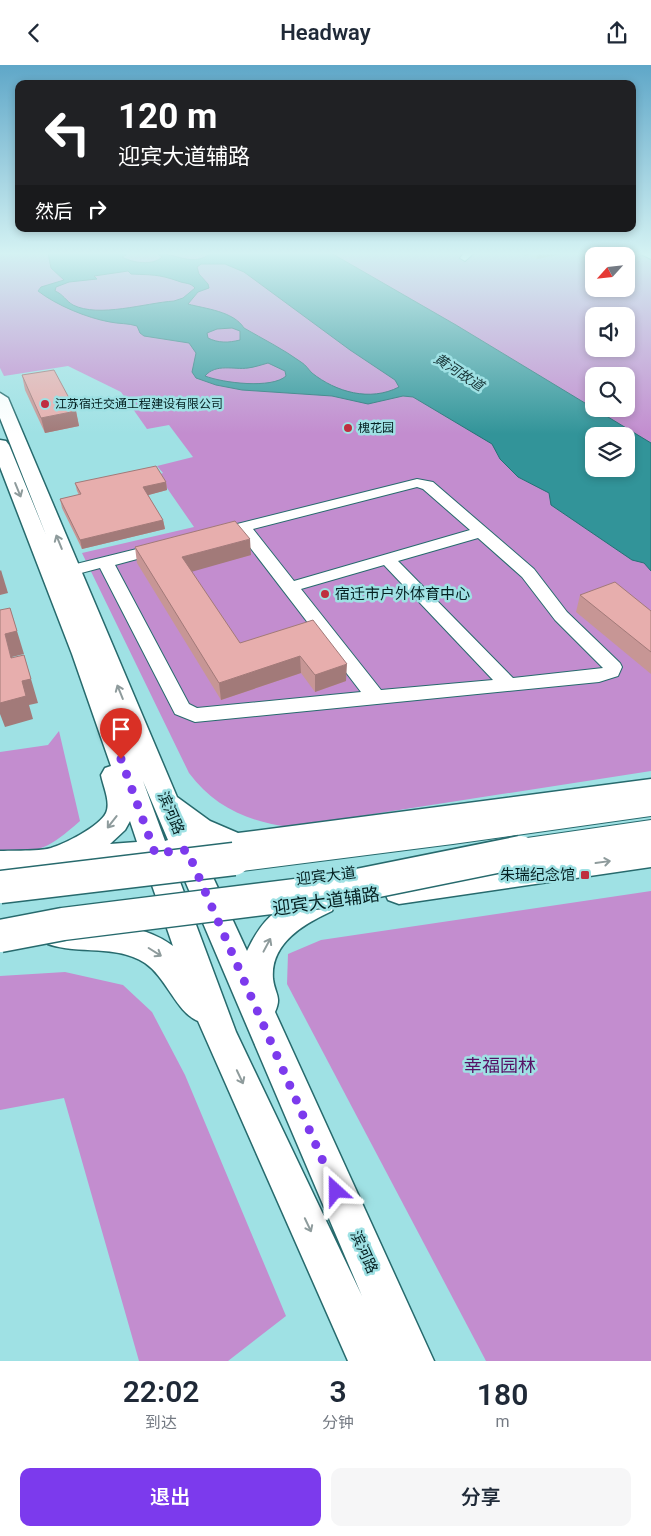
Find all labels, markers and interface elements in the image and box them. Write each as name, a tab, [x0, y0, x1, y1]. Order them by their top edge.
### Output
icon: back	[20, 19, 48, 47]
icon: share	[603, 19, 631, 47]
text: Headway	[280, 20, 371, 45]
text: 120 m	[118, 96, 217, 137]
icon: left	[35, 100, 100, 165]
text: 迎宾大道辅路	[118, 144, 250, 169]
icon: right	[83, 195, 111, 223]
text: 然后	[35, 200, 73, 223]
north arrow	[585, 247, 635, 297]
map controls	[585, 247, 635, 477]
button: sound	[585, 307, 635, 357]
water label: 黄河故道	[431, 350, 489, 395]
button: search	[585, 367, 635, 417]
place label: 江苏宿迁交通工程建设有限公司	[55, 397, 223, 411]
marker: 江苏宿迁交通工程建设有限公司	[39, 398, 51, 410]
place label: 槐花园	[358, 421, 394, 435]
marker: 槐花园	[342, 422, 354, 434]
button: layers	[585, 427, 635, 477]
one-way arrow	[14, 482, 23, 497]
one-way arrow	[53, 535, 63, 550]
place label: 宿迁市户外体育中心	[335, 585, 470, 603]
marker: 宿迁市户外体育中心	[319, 588, 331, 600]
one-way arrow	[115, 685, 124, 700]
pin	[100, 708, 142, 759]
icon: arrive	[107, 715, 135, 743]
street label: 滨河路	[154, 789, 188, 837]
one-way arrow	[107, 815, 117, 829]
one-way arrow	[595, 857, 611, 867]
street label: 迎宾大道	[295, 863, 357, 889]
place label: 朱瑞纪念馆	[500, 866, 575, 884]
marker: 朱瑞纪念馆	[579, 869, 591, 881]
street label: 迎宾大道辅路	[271, 883, 381, 919]
one-way arrow	[263, 938, 272, 953]
one-way arrow	[147, 947, 161, 957]
park label: 幸福园林	[464, 1055, 536, 1076]
one-way arrow	[236, 1069, 245, 1084]
position arrow	[309, 1164, 361, 1216]
one-way arrow	[303, 1217, 313, 1232]
street label: 滨河路	[347, 1228, 381, 1276]
text: 22:02	[123, 1374, 199, 1409]
text: 3	[330, 1374, 347, 1409]
text: 180	[477, 1377, 528, 1412]
text: m	[496, 1412, 510, 1431]
text: 到达	[145, 1413, 177, 1432]
text: 分钟	[322, 1413, 354, 1432]
button: 退出	[20, 1468, 321, 1526]
button: 分享	[331, 1468, 631, 1526]

